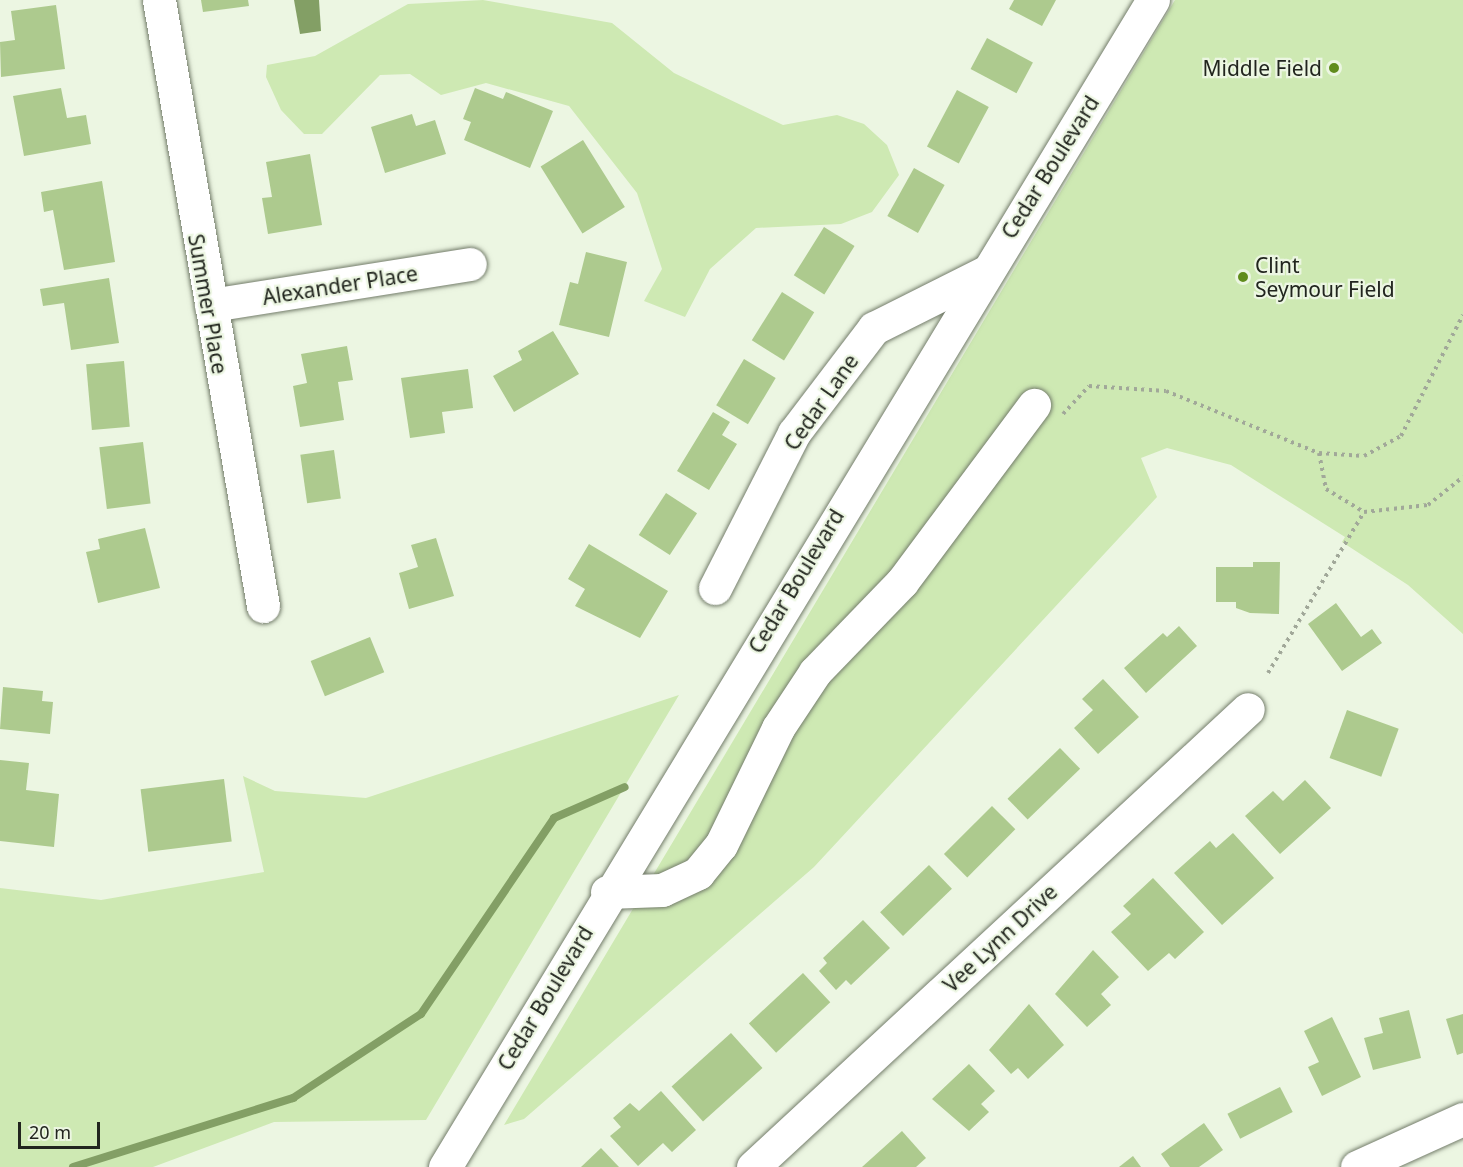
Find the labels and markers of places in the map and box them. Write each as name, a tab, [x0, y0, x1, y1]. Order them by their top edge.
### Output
place label: Middle Field	[1202, 55, 1322, 81]
marker: Middle Field	[1327, 61, 1341, 75]
place label: Clint Seymour Field	[1255, 252, 1395, 302]
marker: Clint Seymour Field	[1236, 270, 1250, 284]

